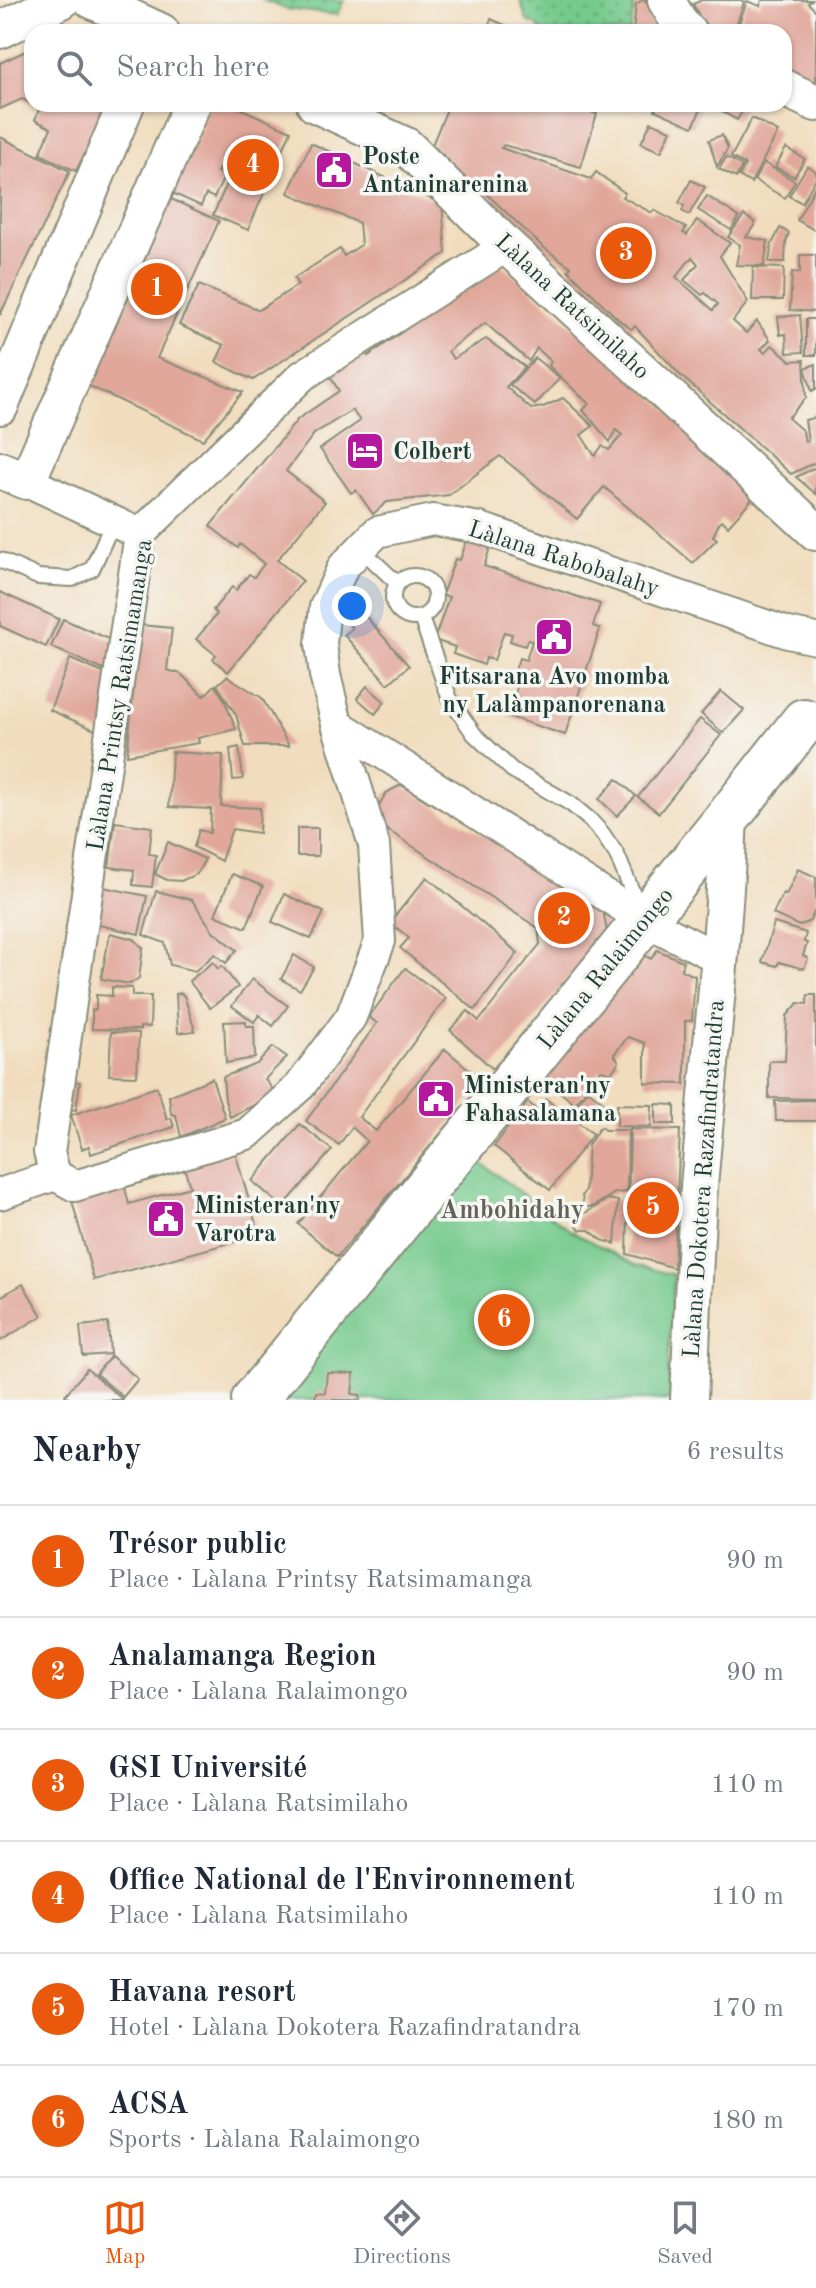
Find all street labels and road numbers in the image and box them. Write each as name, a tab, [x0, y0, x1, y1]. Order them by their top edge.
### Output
street label: Làlana Ratsimilaho	[490, 230, 653, 385]
street label: Làlana Rabobalahy	[465, 518, 662, 602]
street label: Làlana Printsy Ratsimamanga	[84, 537, 158, 853]
street label: Làlana Ralaimongo	[534, 884, 679, 1055]
street label: Làlana Dokotera Razafindratandra	[680, 999, 730, 1359]

